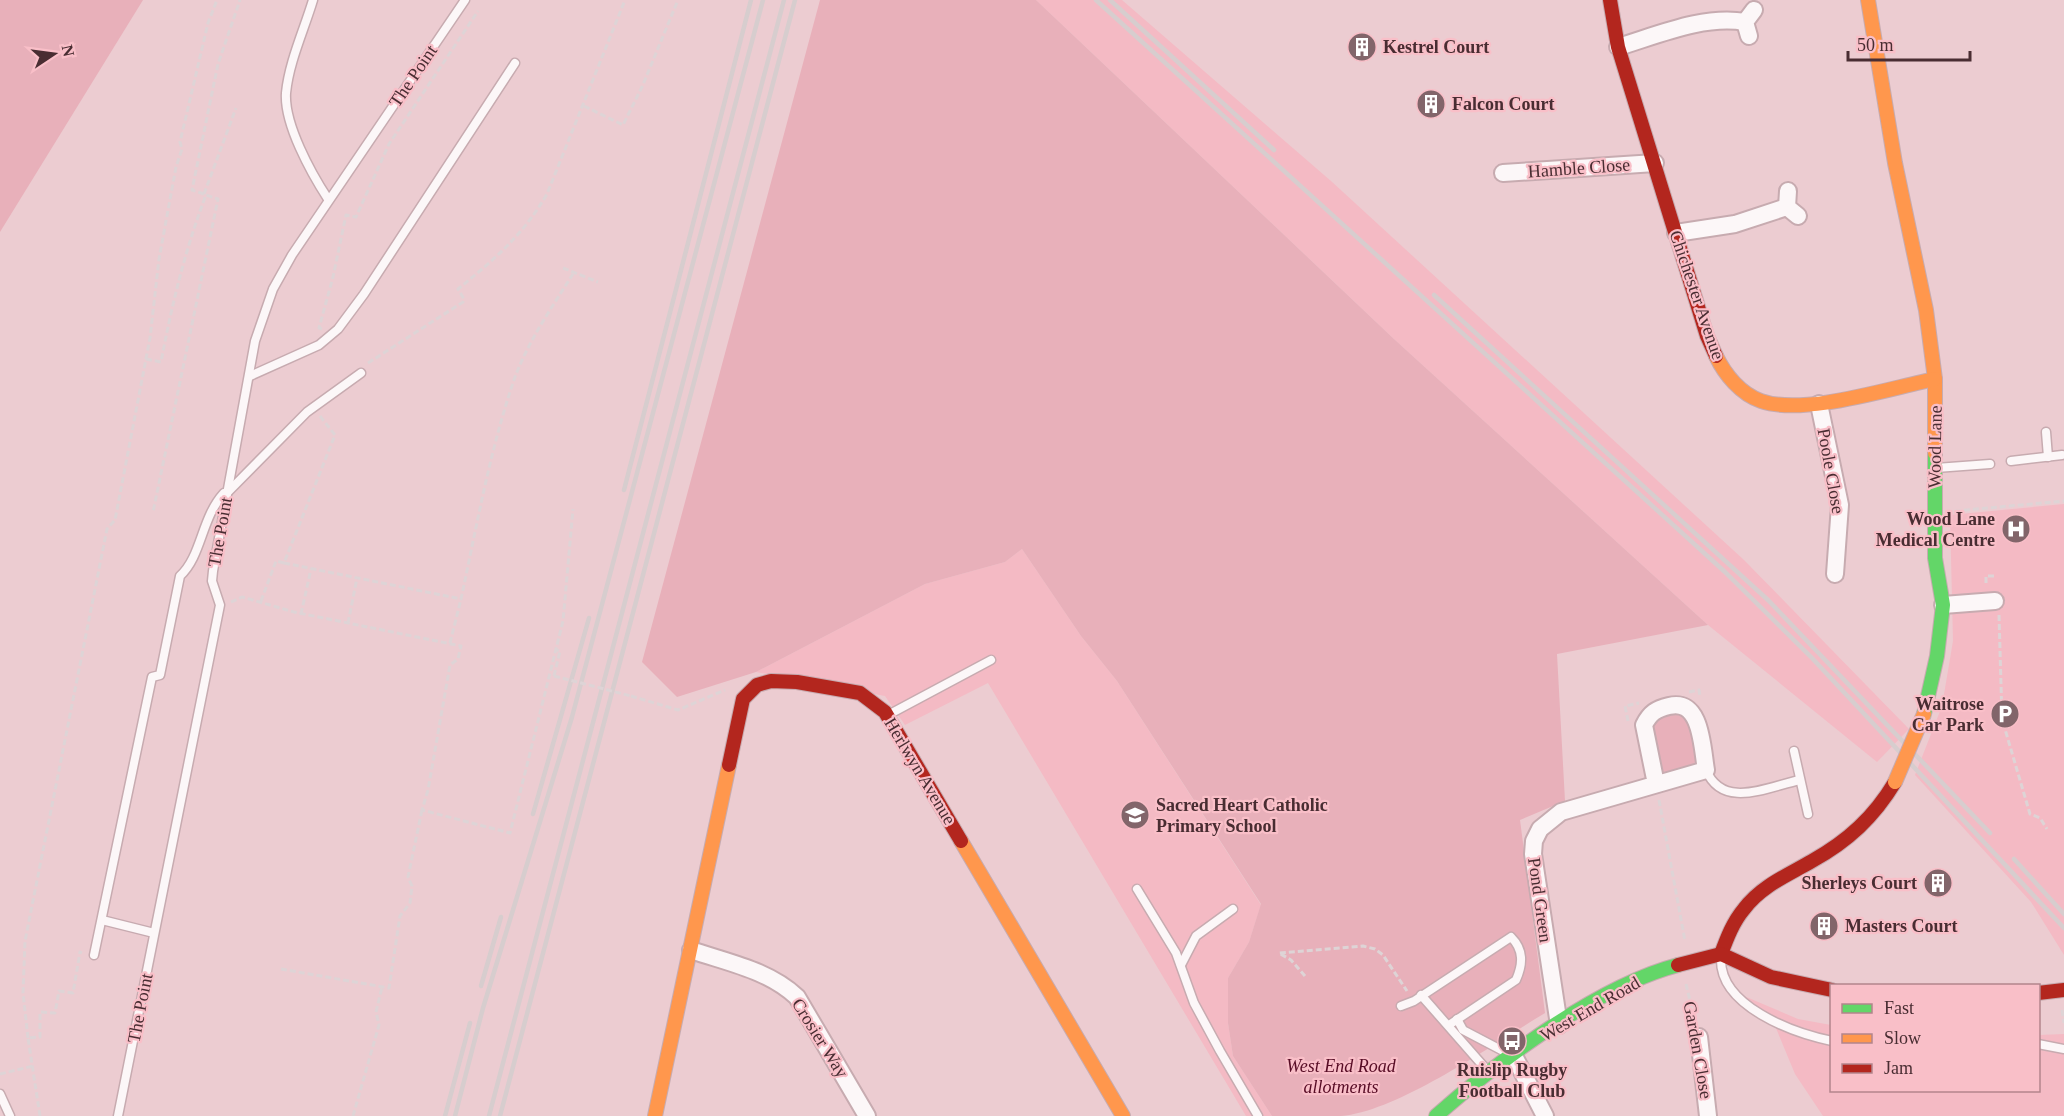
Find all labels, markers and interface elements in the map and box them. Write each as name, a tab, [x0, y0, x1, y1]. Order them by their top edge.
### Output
north arrow	[24, 24, 84, 84]
scale bar	[1848, 24, 1970, 62]
building icon: Kestrel Court	[1346, 31, 1378, 63]
text: 50 m	[1857, 35, 1894, 55]
place label: Kestrel Court	[1383, 37, 1489, 57]
street label: The Point	[385, 41, 441, 111]
text: N	[59, 43, 78, 59]
building icon: Falcon Court	[1415, 88, 1447, 120]
place label: Falcon Court	[1452, 94, 1555, 114]
street label: Hamble Close	[1527, 154, 1631, 182]
street label: Chichester Avenue	[1666, 228, 1728, 362]
street label: Wood Lane	[1924, 405, 1946, 489]
street label: Poole Close	[1814, 427, 1848, 515]
street label: The Point	[204, 496, 236, 568]
place label: Wood Lane Medical Centre	[1876, 509, 1995, 550]
hospital icon: Wood Lane Medical Centre	[2000, 513, 2032, 545]
place label: Waitrose Car Park	[1912, 694, 1984, 735]
parking icon: Waitrose Car Park	[1989, 698, 2021, 730]
street label: Herlwyn Avenue	[880, 714, 960, 828]
place label: Sacred Heart Catholic Primary School	[1156, 795, 1328, 836]
school or university icon: Sacred Heart Catholic Primary School	[1119, 799, 1151, 831]
street label: Pond Green	[1524, 856, 1556, 944]
building icon: Sherleys Court	[1922, 867, 1954, 899]
place label: Sherleys Court	[1802, 873, 1917, 893]
building icon: Masters Court	[1808, 910, 1840, 942]
place label: Masters Court	[1845, 916, 1957, 936]
street label: The Point	[123, 971, 157, 1045]
street label: West End Road	[1537, 972, 1643, 1046]
legend	[1830, 984, 2040, 1092]
street label: Crosier Way	[788, 995, 852, 1081]
text: Fast	[1884, 998, 1914, 1018]
street label: Garden Close	[1680, 1000, 1716, 1100]
bus stop icon: Ruislip Rugby Football Club	[1496, 1025, 1528, 1057]
text: Slow	[1884, 1028, 1921, 1048]
park label: West End Road allotments	[1286, 1056, 1397, 1097]
text: Jam	[1884, 1058, 1913, 1078]
place label: Ruislip Rugby Football Club	[1457, 1060, 1567, 1101]

